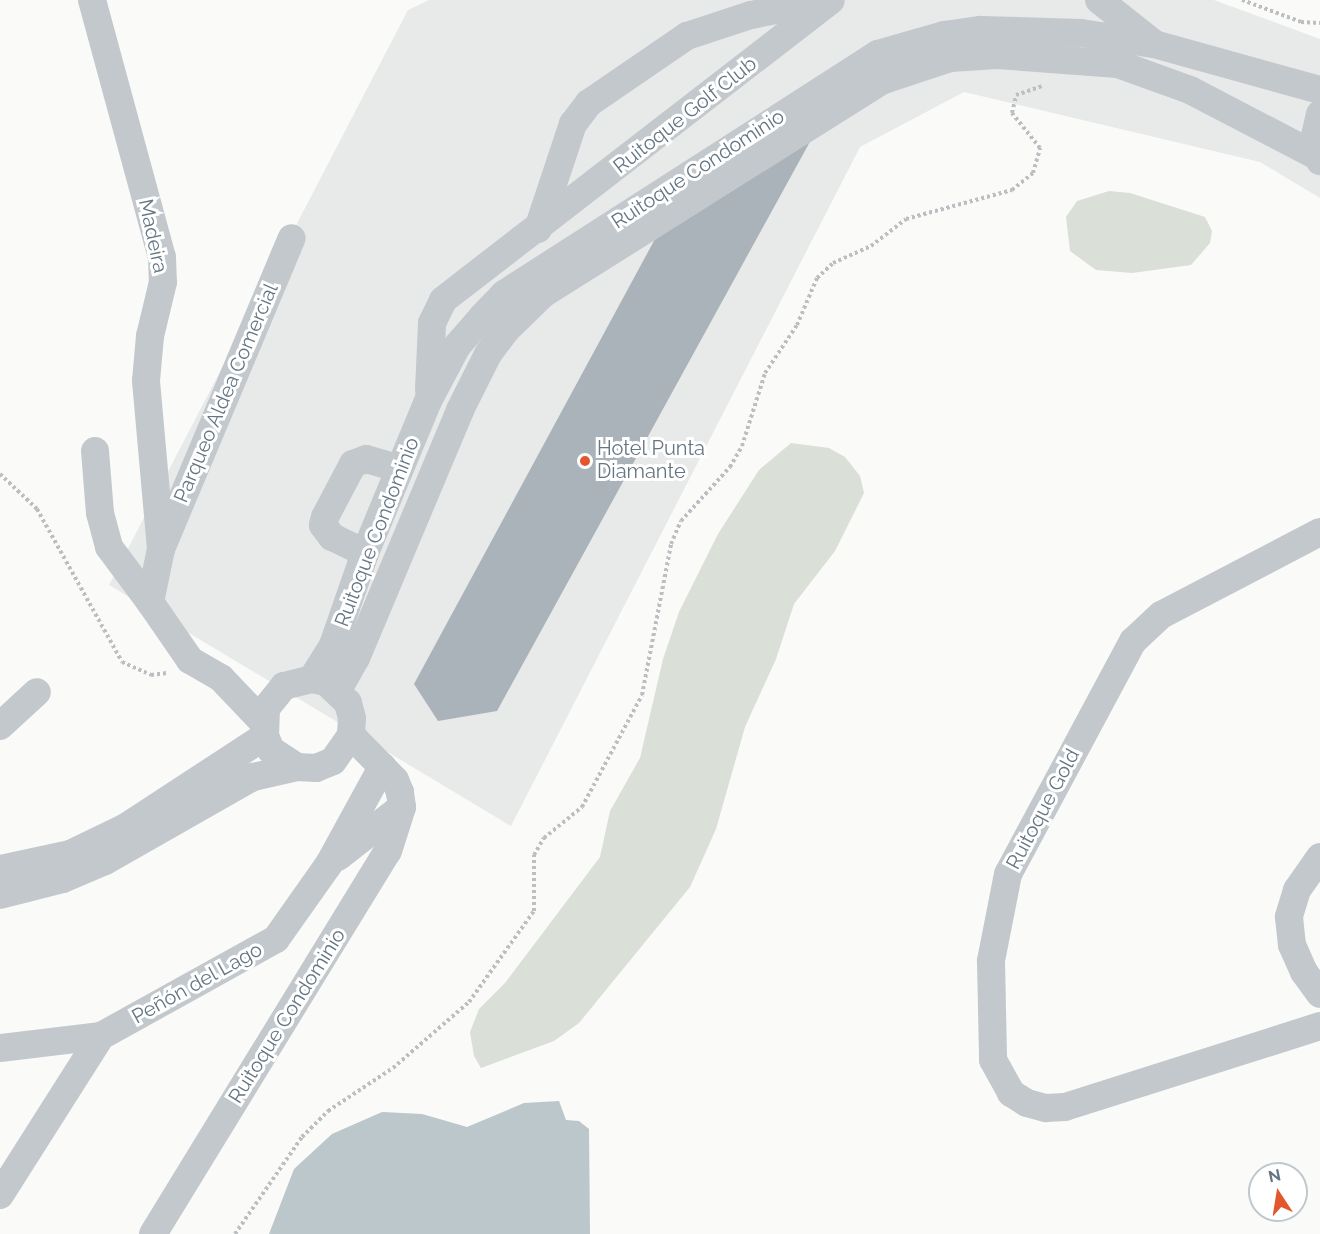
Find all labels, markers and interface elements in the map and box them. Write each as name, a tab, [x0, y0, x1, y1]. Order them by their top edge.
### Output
street label: Ruitoque Golf Club	[609, 52, 761, 178]
street label: Ruitoque Condominio	[607, 104, 789, 234]
street label: Madeira	[133, 197, 173, 275]
street label: Parqueo Aldea Comercial	[169, 280, 283, 506]
street label: Ruitoque Condominio	[330, 434, 424, 630]
place label: Hotel Punta Diamante	[597, 437, 706, 484]
marker: Hotel Punta Diamante	[578, 454, 592, 468]
street label: Ruitoque Gold	[1001, 745, 1085, 873]
street label: Ruitoque Condominio	[224, 924, 350, 1108]
street label: Peñón del Lago	[127, 937, 267, 1029]
north arrow	[1248, 1162, 1308, 1222]
text: N	[1267, 1165, 1283, 1186]

